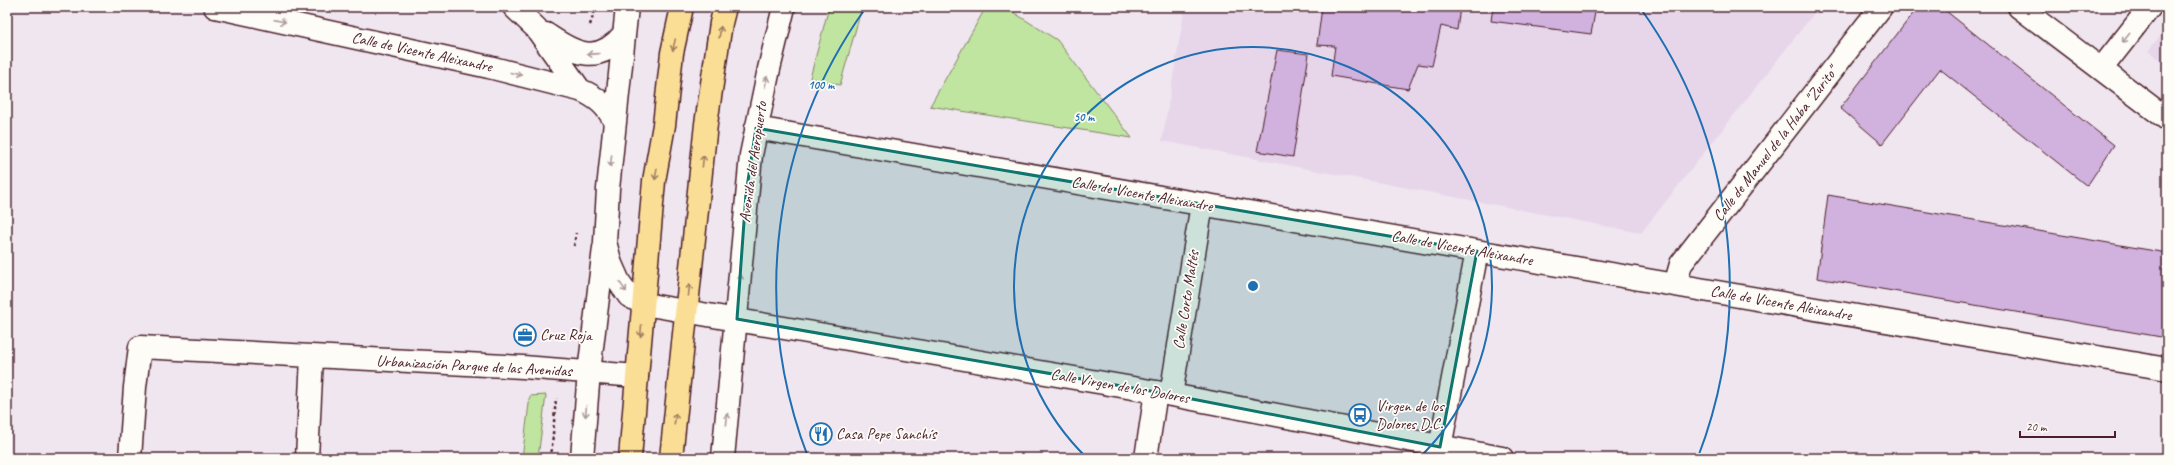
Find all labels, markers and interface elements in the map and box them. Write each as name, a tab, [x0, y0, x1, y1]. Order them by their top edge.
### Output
one-way arrow	[273, 18, 286, 26]
one-way arrow	[716, 26, 724, 39]
street label: Calle de Vicente Aleixandre	[350, 27, 496, 77]
one-way arrow	[2122, 32, 2130, 43]
one-way arrow	[669, 38, 677, 51]
one-way arrow	[586, 50, 599, 57]
street label: Calle de Manuel de la Haba "Zurito"	[1708, 60, 1844, 225]
one-way arrow	[510, 70, 523, 78]
one-way arrow	[762, 76, 770, 89]
text: 100 m	[808, 77, 835, 93]
street label: Avenida del Aeropuerto	[735, 99, 772, 224]
text: 50 m	[1074, 109, 1095, 125]
one-way arrow	[608, 154, 615, 167]
one-way arrow	[699, 155, 706, 168]
one-way arrow	[651, 167, 659, 180]
street label: Calle de Vicente Aleixandre	[1070, 172, 1216, 217]
street label: Calle de Vicente Aleixandre	[1390, 226, 1536, 271]
street label: Calle Corto Maltés	[1168, 248, 1204, 351]
one-way arrow	[736, 274, 743, 287]
centre of rings	[1246, 279, 1260, 293]
one-way arrow	[619, 281, 627, 292]
street label: Calle de Vicente Aleixandre	[1709, 281, 1855, 326]
one-way arrow	[685, 284, 693, 297]
office icon: Cruz Roja	[512, 322, 538, 348]
one-way arrow	[638, 324, 645, 337]
place label: Cruz Roja	[540, 325, 593, 345]
street label: Urbanización Parque de las Avenidas	[376, 351, 574, 381]
street label: Calle Virgen de los Dolores	[1049, 364, 1192, 408]
place label: Virgen de los Dolores D.C.	[1376, 396, 1445, 434]
bus stop icon: Virgen de los Dolores D.C.	[1347, 402, 1373, 428]
one-way arrow	[582, 404, 590, 417]
one-way arrow	[671, 413, 679, 426]
one-way arrow	[723, 413, 731, 426]
scale bar	[2020, 413, 2115, 439]
text: 20 m	[2026, 419, 2048, 435]
restaurant icon: Casa Pepe Sanchís	[808, 421, 834, 447]
place label: Casa Pepe Sanchís	[836, 424, 938, 444]

